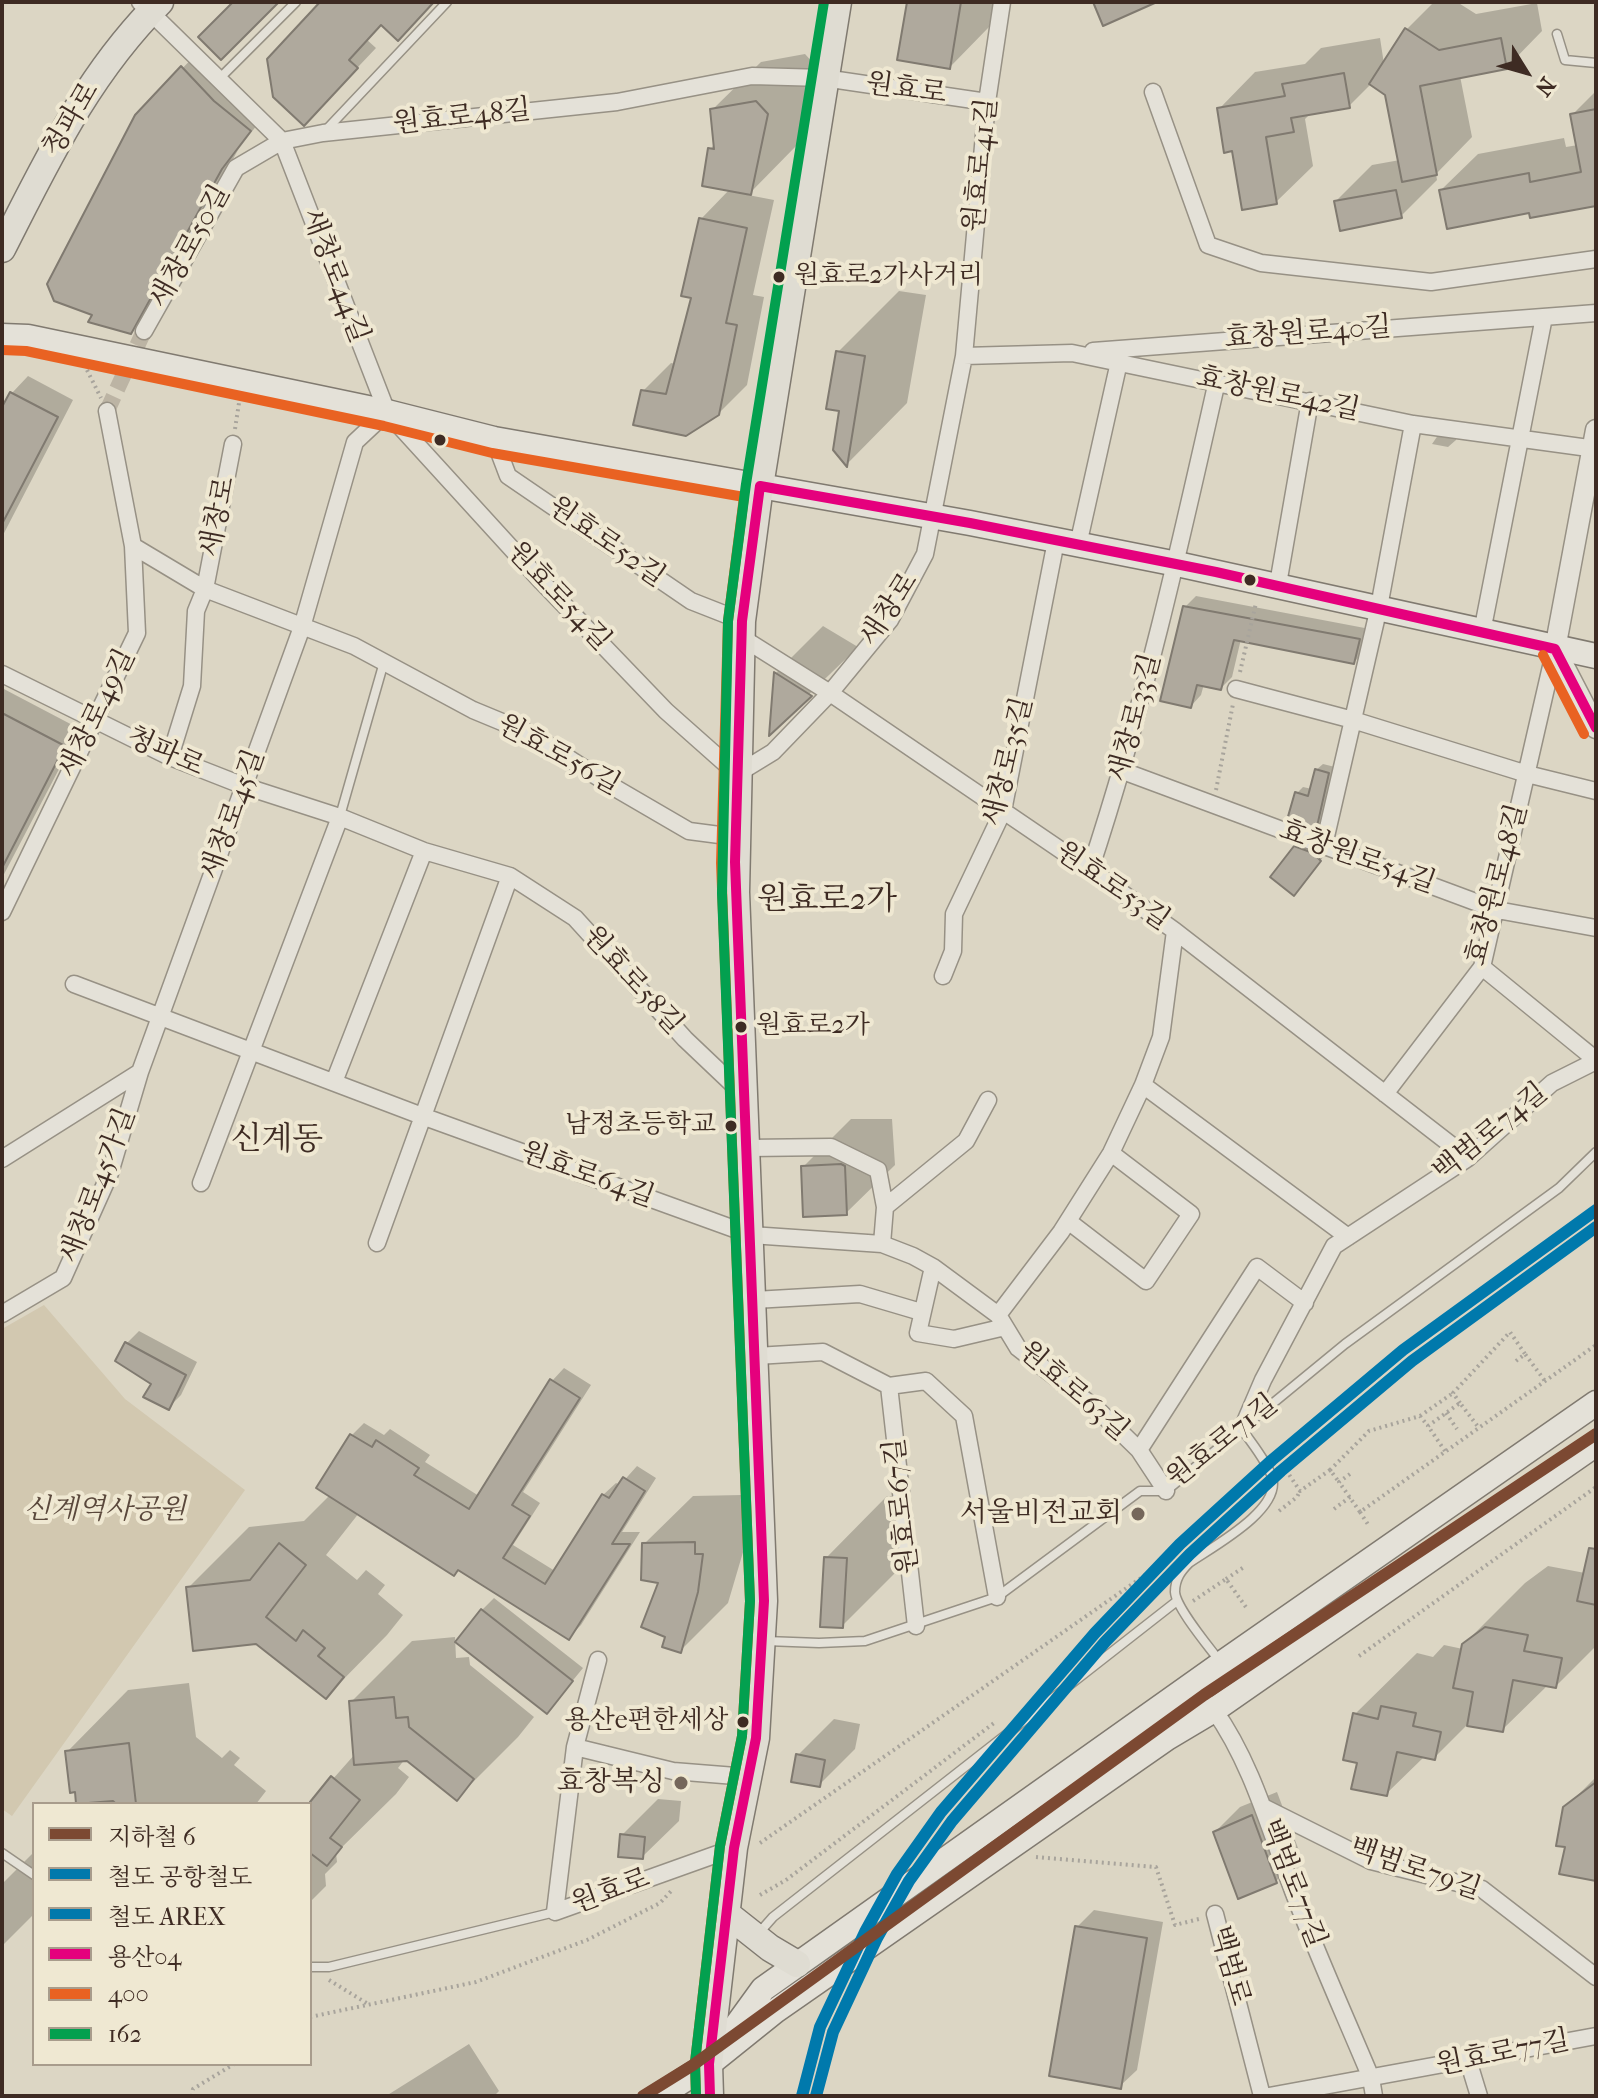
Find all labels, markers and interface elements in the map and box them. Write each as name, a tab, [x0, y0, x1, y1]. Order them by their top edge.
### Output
north arrow	[1486, 32, 1566, 112]
street label: 원효로	[863, 68, 949, 112]
text: N	[1530, 72, 1561, 101]
street label: 청파로	[37, 77, 107, 163]
street label: 원효로48길	[391, 94, 533, 142]
street label: 원효로41길	[958, 96, 1006, 234]
street label: 새창로50길	[143, 180, 239, 314]
street label: 새창로44길	[293, 204, 375, 348]
place label: 원효로2가사거리	[794, 261, 983, 293]
marker: 원효로2가사거리	[771, 269, 787, 285]
street label: 효창원로40길	[1223, 311, 1393, 357]
street label: 효창원로42길	[1193, 361, 1363, 429]
unlabelled marker	[432, 432, 448, 448]
street label: 새창로	[195, 474, 243, 560]
street label: 원효로52길	[541, 491, 671, 595]
street label: 원효로54길	[499, 536, 617, 658]
street label: 새창로	[854, 567, 926, 653]
unlabelled marker	[1242, 572, 1258, 588]
street label: 새창로49길	[52, 644, 144, 784]
street label: 새창로33길	[1103, 650, 1169, 786]
street label: 새창로35길	[977, 694, 1041, 830]
street label: 원효로56길	[491, 708, 625, 804]
street label: 청파로	[121, 721, 209, 785]
street label: 새창로45길	[195, 745, 273, 885]
street label: 효창원로48길	[1460, 801, 1536, 969]
street label: 효창원로54길	[1274, 814, 1440, 902]
street label: 원효로53길	[1048, 835, 1176, 939]
district label: 원효로2가	[757, 882, 897, 920]
street label: 원효로58길	[575, 920, 689, 1042]
place label: 원효로2가	[756, 1011, 870, 1043]
marker: 원효로2가	[733, 1019, 749, 1035]
street label: 백범로74길	[1427, 1077, 1555, 1189]
street label: 새창로45가길	[54, 1104, 144, 1268]
place label: 남정초등학교	[565, 1110, 716, 1142]
marker: 남정초등학교	[723, 1118, 739, 1134]
district label: 신계동	[231, 1122, 323, 1160]
street label: 원효로64길	[516, 1136, 658, 1216]
street label: 원효로63길	[1011, 1335, 1135, 1449]
street label: 원효로71길	[1161, 1388, 1285, 1496]
street label: 원효로67길	[879, 1436, 927, 1576]
park label: 신계역사공원	[24, 1494, 186, 1528]
place label: 서울비전교회	[960, 1497, 1122, 1531]
marker: 서울비전교회	[1129, 1505, 1147, 1523]
place label: 용산e편한세상	[564, 1706, 728, 1738]
marker: 용산e편한세상	[735, 1714, 751, 1730]
place label: 효창복싱	[557, 1766, 665, 1800]
marker: 효창복싱	[672, 1774, 690, 1792]
legend	[32, 1802, 312, 2066]
street label: 백범로77길	[1252, 1815, 1332, 1953]
text: 지하철 6	[108, 1823, 196, 1851]
street label: 백범로79길	[1345, 1832, 1485, 1908]
street label: 원효로	[567, 1862, 655, 1922]
text: 철도 공항철도	[108, 1863, 252, 1891]
text: 철도 AREX	[108, 1903, 226, 1931]
street label: 백범로	[1202, 1922, 1256, 2010]
text: 용산04	[108, 1943, 182, 1971]
text: 400	[108, 1980, 149, 2008]
text: 162	[108, 2020, 142, 2048]
street label: 원효로77길	[1433, 2025, 1573, 2083]

